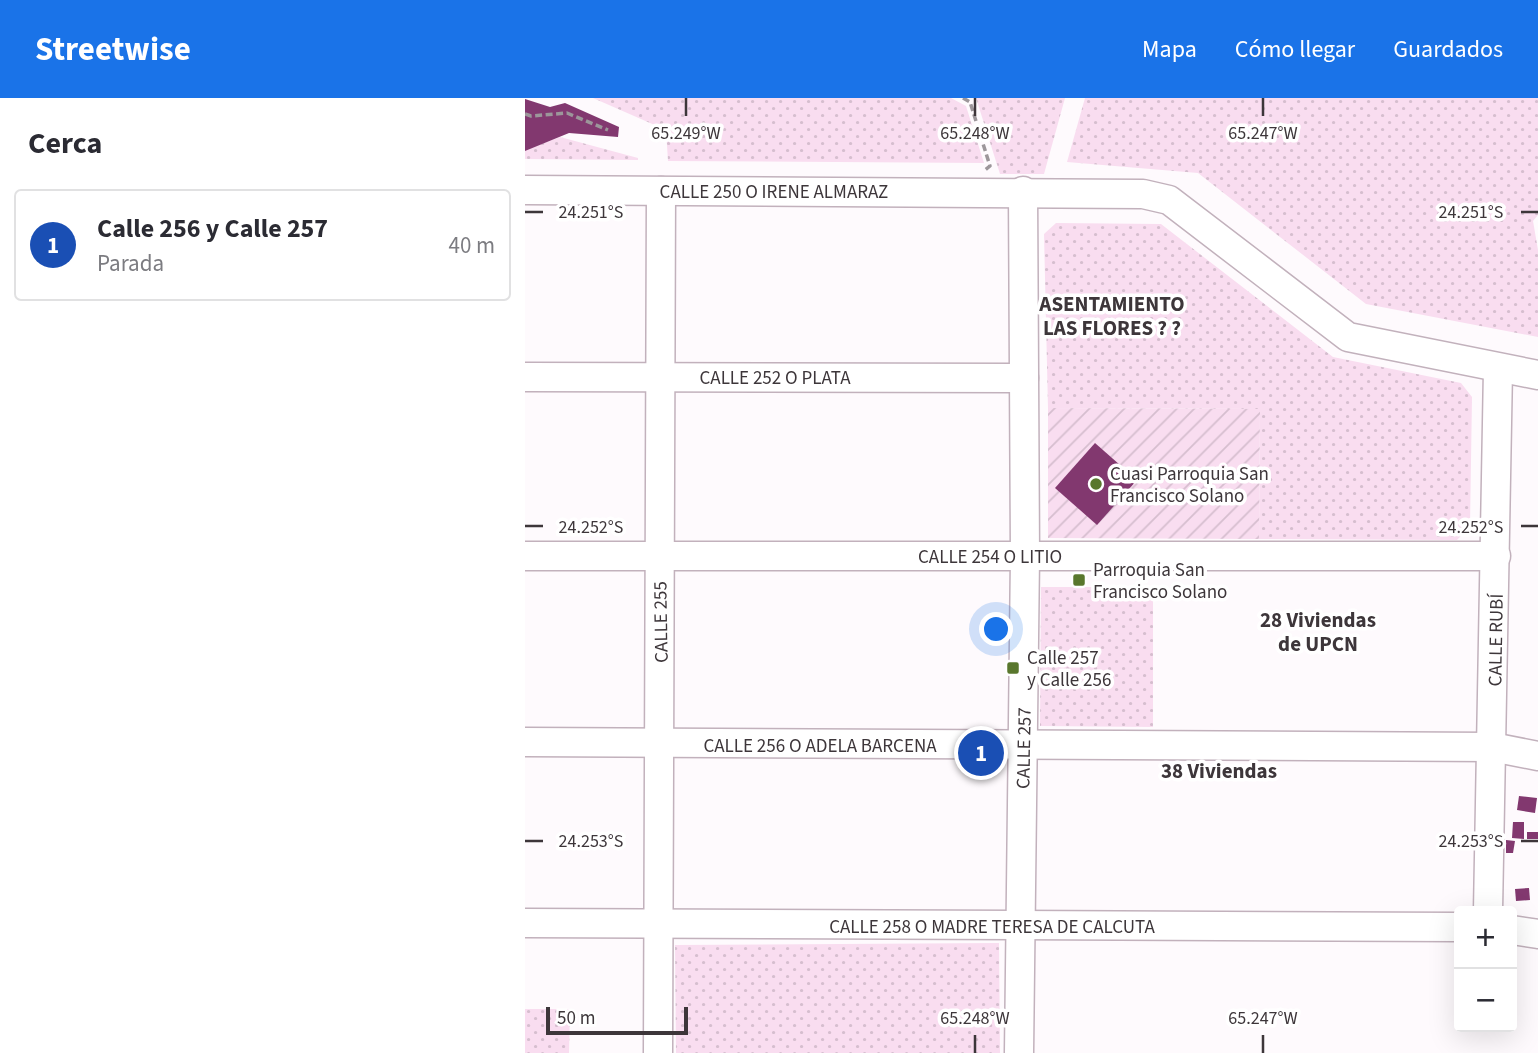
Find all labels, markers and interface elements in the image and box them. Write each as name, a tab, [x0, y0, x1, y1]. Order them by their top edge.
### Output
text: Streetwise	[35, 26, 191, 73]
text: Mapa	[1142, 32, 1197, 67]
text: Cómo llegar	[1235, 32, 1355, 67]
text: Guardados	[1393, 32, 1503, 67]
text: 65.249°W	[651, 121, 721, 146]
text: 65.248°W	[940, 121, 1010, 146]
text: 65.247°W	[1228, 121, 1298, 146]
text: Cerca	[28, 122, 102, 165]
street label: CALLE 250 O IRENE ALMARAZ	[660, 179, 888, 206]
text: 24.251°S	[559, 200, 623, 225]
text: 24.251°S	[1439, 200, 1503, 225]
text: Calle 256 y Calle 257	[97, 210, 328, 247]
text: 1	[47, 229, 59, 262]
text: 40 m	[448, 229, 495, 262]
text: Parada	[97, 247, 164, 280]
district label: ASENTAMIENTO LAS FLORES ? ?	[1038, 289, 1185, 343]
street label: CALLE 252 O PLATA	[699, 365, 851, 392]
place label: Cuasi Parroquia San Francisco Solano	[1110, 461, 1269, 510]
marker: Cuasi Parroquia San Francisco Solano	[1088, 476, 1104, 492]
text: 24.252°S	[559, 515, 623, 540]
text: 24.252°S	[1439, 515, 1503, 540]
street label: CALLE 254 O LITIO	[918, 544, 1062, 571]
place label: Parroquia San Francisco Solano	[1093, 557, 1227, 606]
marker: Parroquia San Francisco Solano	[1071, 572, 1087, 588]
street label: CALLE 255	[647, 581, 676, 663]
street label: CALLE RUBÍ	[1482, 592, 1511, 687]
district label: 28 Viviendas de UPCN	[1260, 605, 1376, 659]
your location	[979, 612, 1013, 646]
place label: Calle 257 y Calle 256	[1027, 645, 1111, 694]
marker: Calle 257 y Calle 256	[1005, 660, 1021, 676]
street label: CALLE 257	[1010, 707, 1039, 789]
pin: 1	[958, 727, 1004, 779]
street label: CALLE 256 O ADELA BARCENA	[703, 733, 937, 760]
district label: 38 Viviendas	[1161, 756, 1277, 786]
text: 24.253°S	[559, 829, 623, 854]
text: 24.253°S	[1439, 829, 1503, 854]
map controls	[1454, 906, 1517, 1032]
button: +	[1454, 906, 1517, 969]
street label: CALLE 258 O MADRE TERESA DE CALCUTA	[829, 914, 1156, 941]
button: −	[1454, 969, 1517, 1032]
scale bar	[546, 1004, 688, 1036]
text: 50 m	[557, 1005, 595, 1032]
text: 65.248°W	[940, 1006, 1010, 1031]
text: 65.247°W	[1228, 1006, 1298, 1031]

